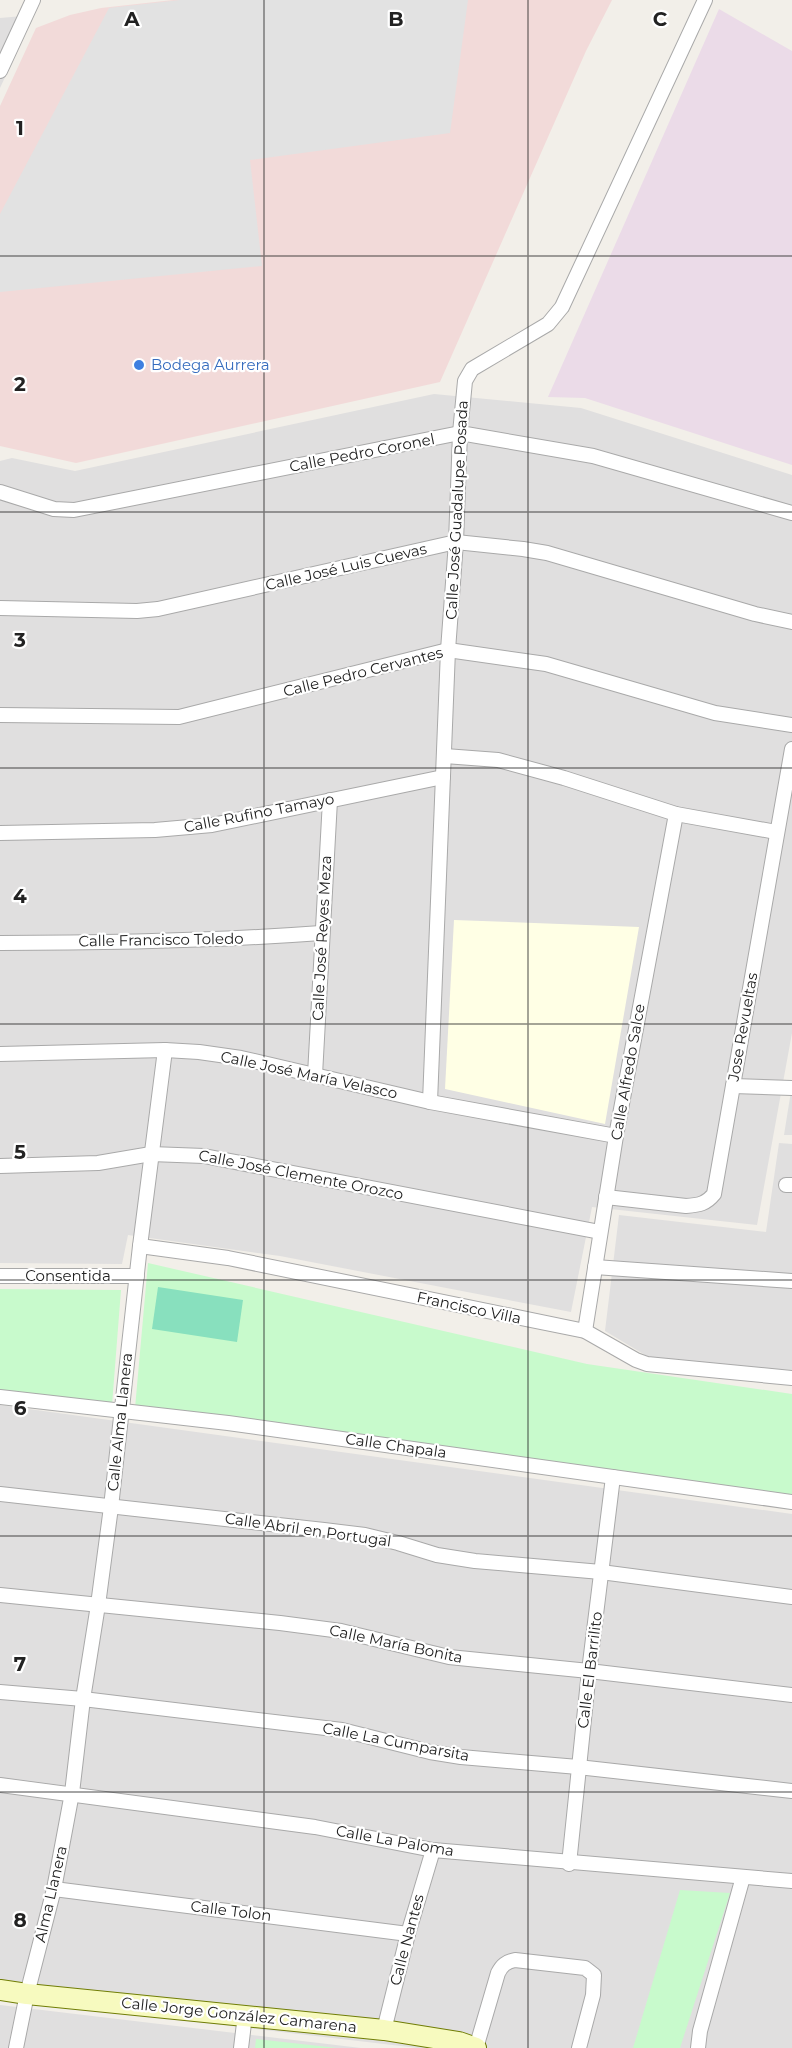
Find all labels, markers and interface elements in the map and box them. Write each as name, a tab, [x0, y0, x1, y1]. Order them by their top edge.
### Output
text: A	[123, 7, 140, 31]
text: B	[388, 7, 404, 31]
text: C	[653, 7, 668, 31]
text: 1	[16, 116, 24, 140]
place label: Bodega Aurrera	[151, 355, 270, 374]
marker: Bodega Aurrera	[132, 358, 146, 372]
text: 2	[14, 372, 26, 396]
street label: Calle José Guadalupe Posada	[441, 400, 472, 620]
street label: Calle Pedro Coronel	[288, 429, 436, 476]
street label: Calle José Luis Cuevas	[263, 539, 428, 594]
text: 3	[13, 628, 26, 652]
street label: Calle Pedro Cervantes	[281, 642, 445, 701]
street label: Calle Rufino Tamayo	[182, 789, 336, 836]
street label: Calle José Reyes Meza	[308, 855, 335, 1021]
text: 4	[13, 884, 27, 908]
street label: Calle Francisco Toledo	[78, 929, 244, 950]
street label: Jose Revueltas	[723, 971, 761, 1084]
street label: Calle Alfredo Salce	[606, 1002, 649, 1142]
street label: Calle José María Velasco	[219, 1046, 399, 1103]
text: 5	[14, 1140, 26, 1164]
street label: Calle José Clemente Orozco	[197, 1145, 405, 1204]
street label: Consentida	[25, 1266, 111, 1285]
street label: Francisco Villa	[415, 1287, 523, 1328]
street label: Calle Alma Llanera	[103, 1352, 136, 1492]
text: 6	[14, 1396, 27, 1420]
street label: Calle Chapala	[344, 1429, 448, 1462]
street label: Calle Abril en Portugal	[224, 1508, 393, 1551]
street label: Calle El Barrilito	[573, 1610, 606, 1729]
street label: Calle María Bonita	[328, 1620, 464, 1667]
text: 7	[14, 1652, 26, 1676]
street label: Calle La Cumparsita	[321, 1718, 471, 1765]
street label: Calle La Paloma	[335, 1821, 456, 1860]
street label: Alma Llanera	[30, 1844, 71, 1944]
street label: Calle Nantes	[385, 1892, 428, 1988]
street label: Calle Tolon	[190, 1896, 273, 1925]
text: 8	[13, 1908, 27, 1932]
street label: Calle Jorge González Camarena	[120, 1993, 358, 2036]

